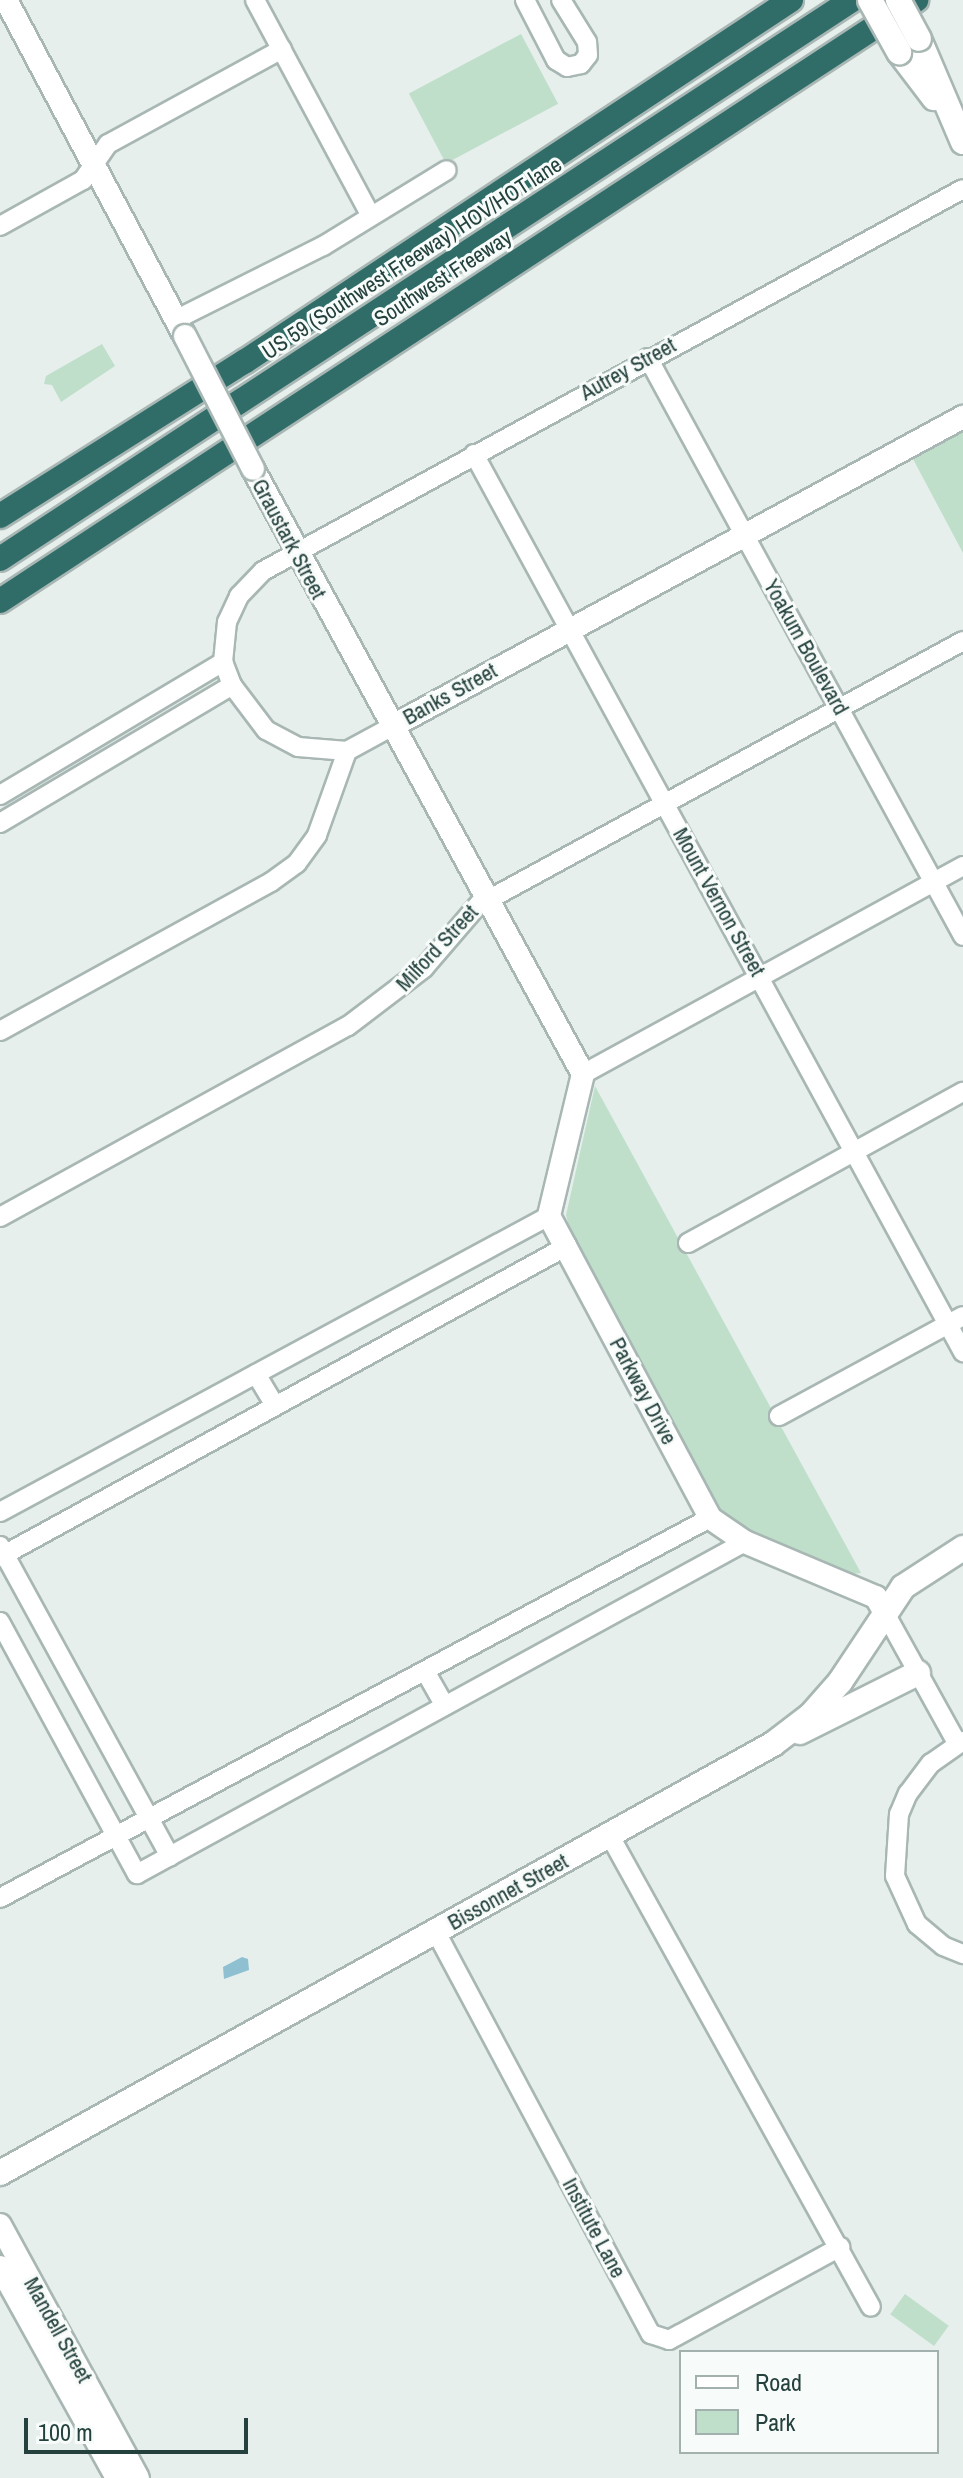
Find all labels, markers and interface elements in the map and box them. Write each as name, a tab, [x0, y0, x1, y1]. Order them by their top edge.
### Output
street label: US 59 (Southwest Freeway) HOV/HOT lane	[257, 151, 567, 365]
street label: Southwest Freeway	[369, 224, 517, 332]
street label: Autrey Street	[576, 332, 680, 406]
street label: Graustark Street	[246, 474, 332, 604]
street label: Yoakum Boulevard	[758, 575, 854, 719]
street label: Banks Street	[398, 657, 502, 731]
street label: Mount Vernon Street	[667, 823, 771, 981]
street label: Milford Street	[390, 899, 484, 997]
street label: Parkway Drive	[604, 1333, 682, 1449]
street label: Bissonnet Street	[443, 1848, 573, 1936]
street label: Institute Lane	[557, 2174, 631, 2282]
street label: Mandell Street	[18, 2273, 98, 2387]
legend	[679, 2350, 939, 2454]
text: Road	[755, 2366, 802, 2398]
scale bar	[28, 2402, 252, 2452]
text: Park	[755, 2406, 795, 2438]
text: 100 m	[38, 2416, 93, 2448]

